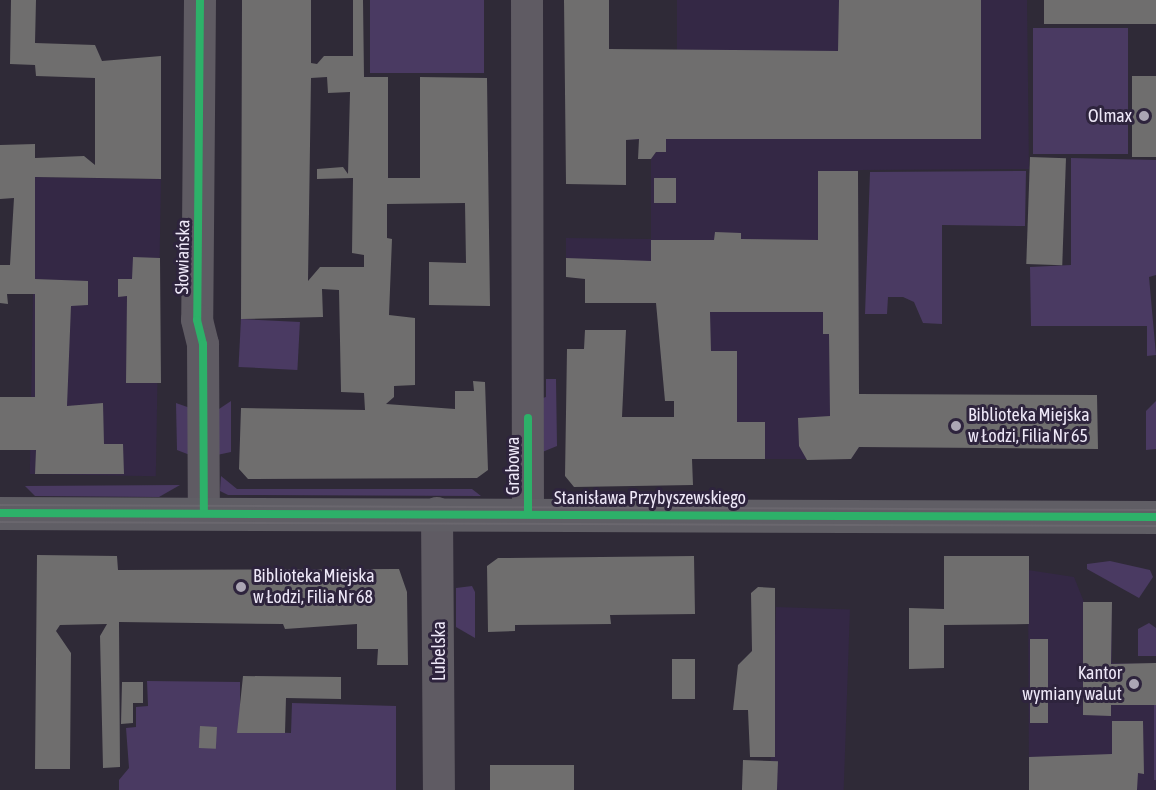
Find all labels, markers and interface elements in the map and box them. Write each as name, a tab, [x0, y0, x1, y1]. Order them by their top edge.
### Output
place label: Olmax	[1088, 105, 1132, 127]
marker: Olmax	[1137, 109, 1151, 123]
street label: Słowiańska	[172, 219, 194, 295]
place label: Biblioteka Miejska w Łodzi, Filia Nr 65	[968, 405, 1090, 448]
marker: Biblioteka Miejska w Łodzi, Filia Nr 65	[949, 419, 963, 433]
street label: Grabowa	[502, 437, 524, 495]
street label: Stanisława Przybyszewskiego	[554, 487, 746, 509]
place label: Biblioteka Miejska w Łodzi, Filia Nr 68	[253, 566, 375, 608]
marker: Biblioteka Miejska w Łodzi, Filia Nr 68	[234, 580, 248, 594]
street label: Lubelska	[428, 621, 450, 681]
place label: Kantor wymiany walut	[1022, 663, 1122, 706]
marker: Kantor wymiany walut	[1127, 677, 1141, 691]

